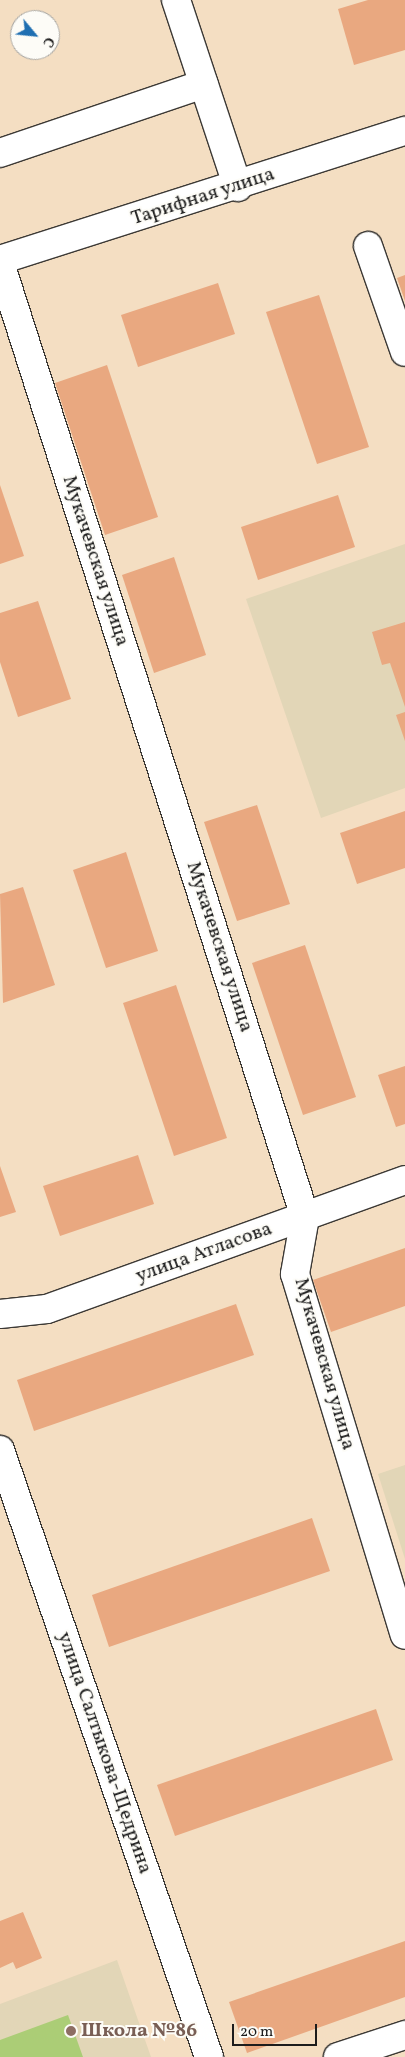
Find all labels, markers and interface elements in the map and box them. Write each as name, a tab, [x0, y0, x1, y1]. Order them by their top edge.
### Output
north arrow	[10, 10, 60, 60]
text: С	[37, 33, 58, 50]
street label: Тарифная улица	[128, 162, 278, 232]
street label: Мукачевская улица	[56, 473, 134, 649]
street label: Мукачевская улица	[180, 859, 258, 1035]
street label: улица Атласова	[133, 1217, 275, 1289]
street label: Мукачевская улица	[288, 1275, 360, 1453]
street label: улица Салтыкова-Щедрина	[51, 1629, 157, 1877]
scale bar	[235, 2014, 320, 2046]
place label: Школа №86	[81, 2019, 197, 2043]
text: 20 m	[240, 2022, 273, 2043]
marker: Школа №86	[65, 2025, 77, 2037]

